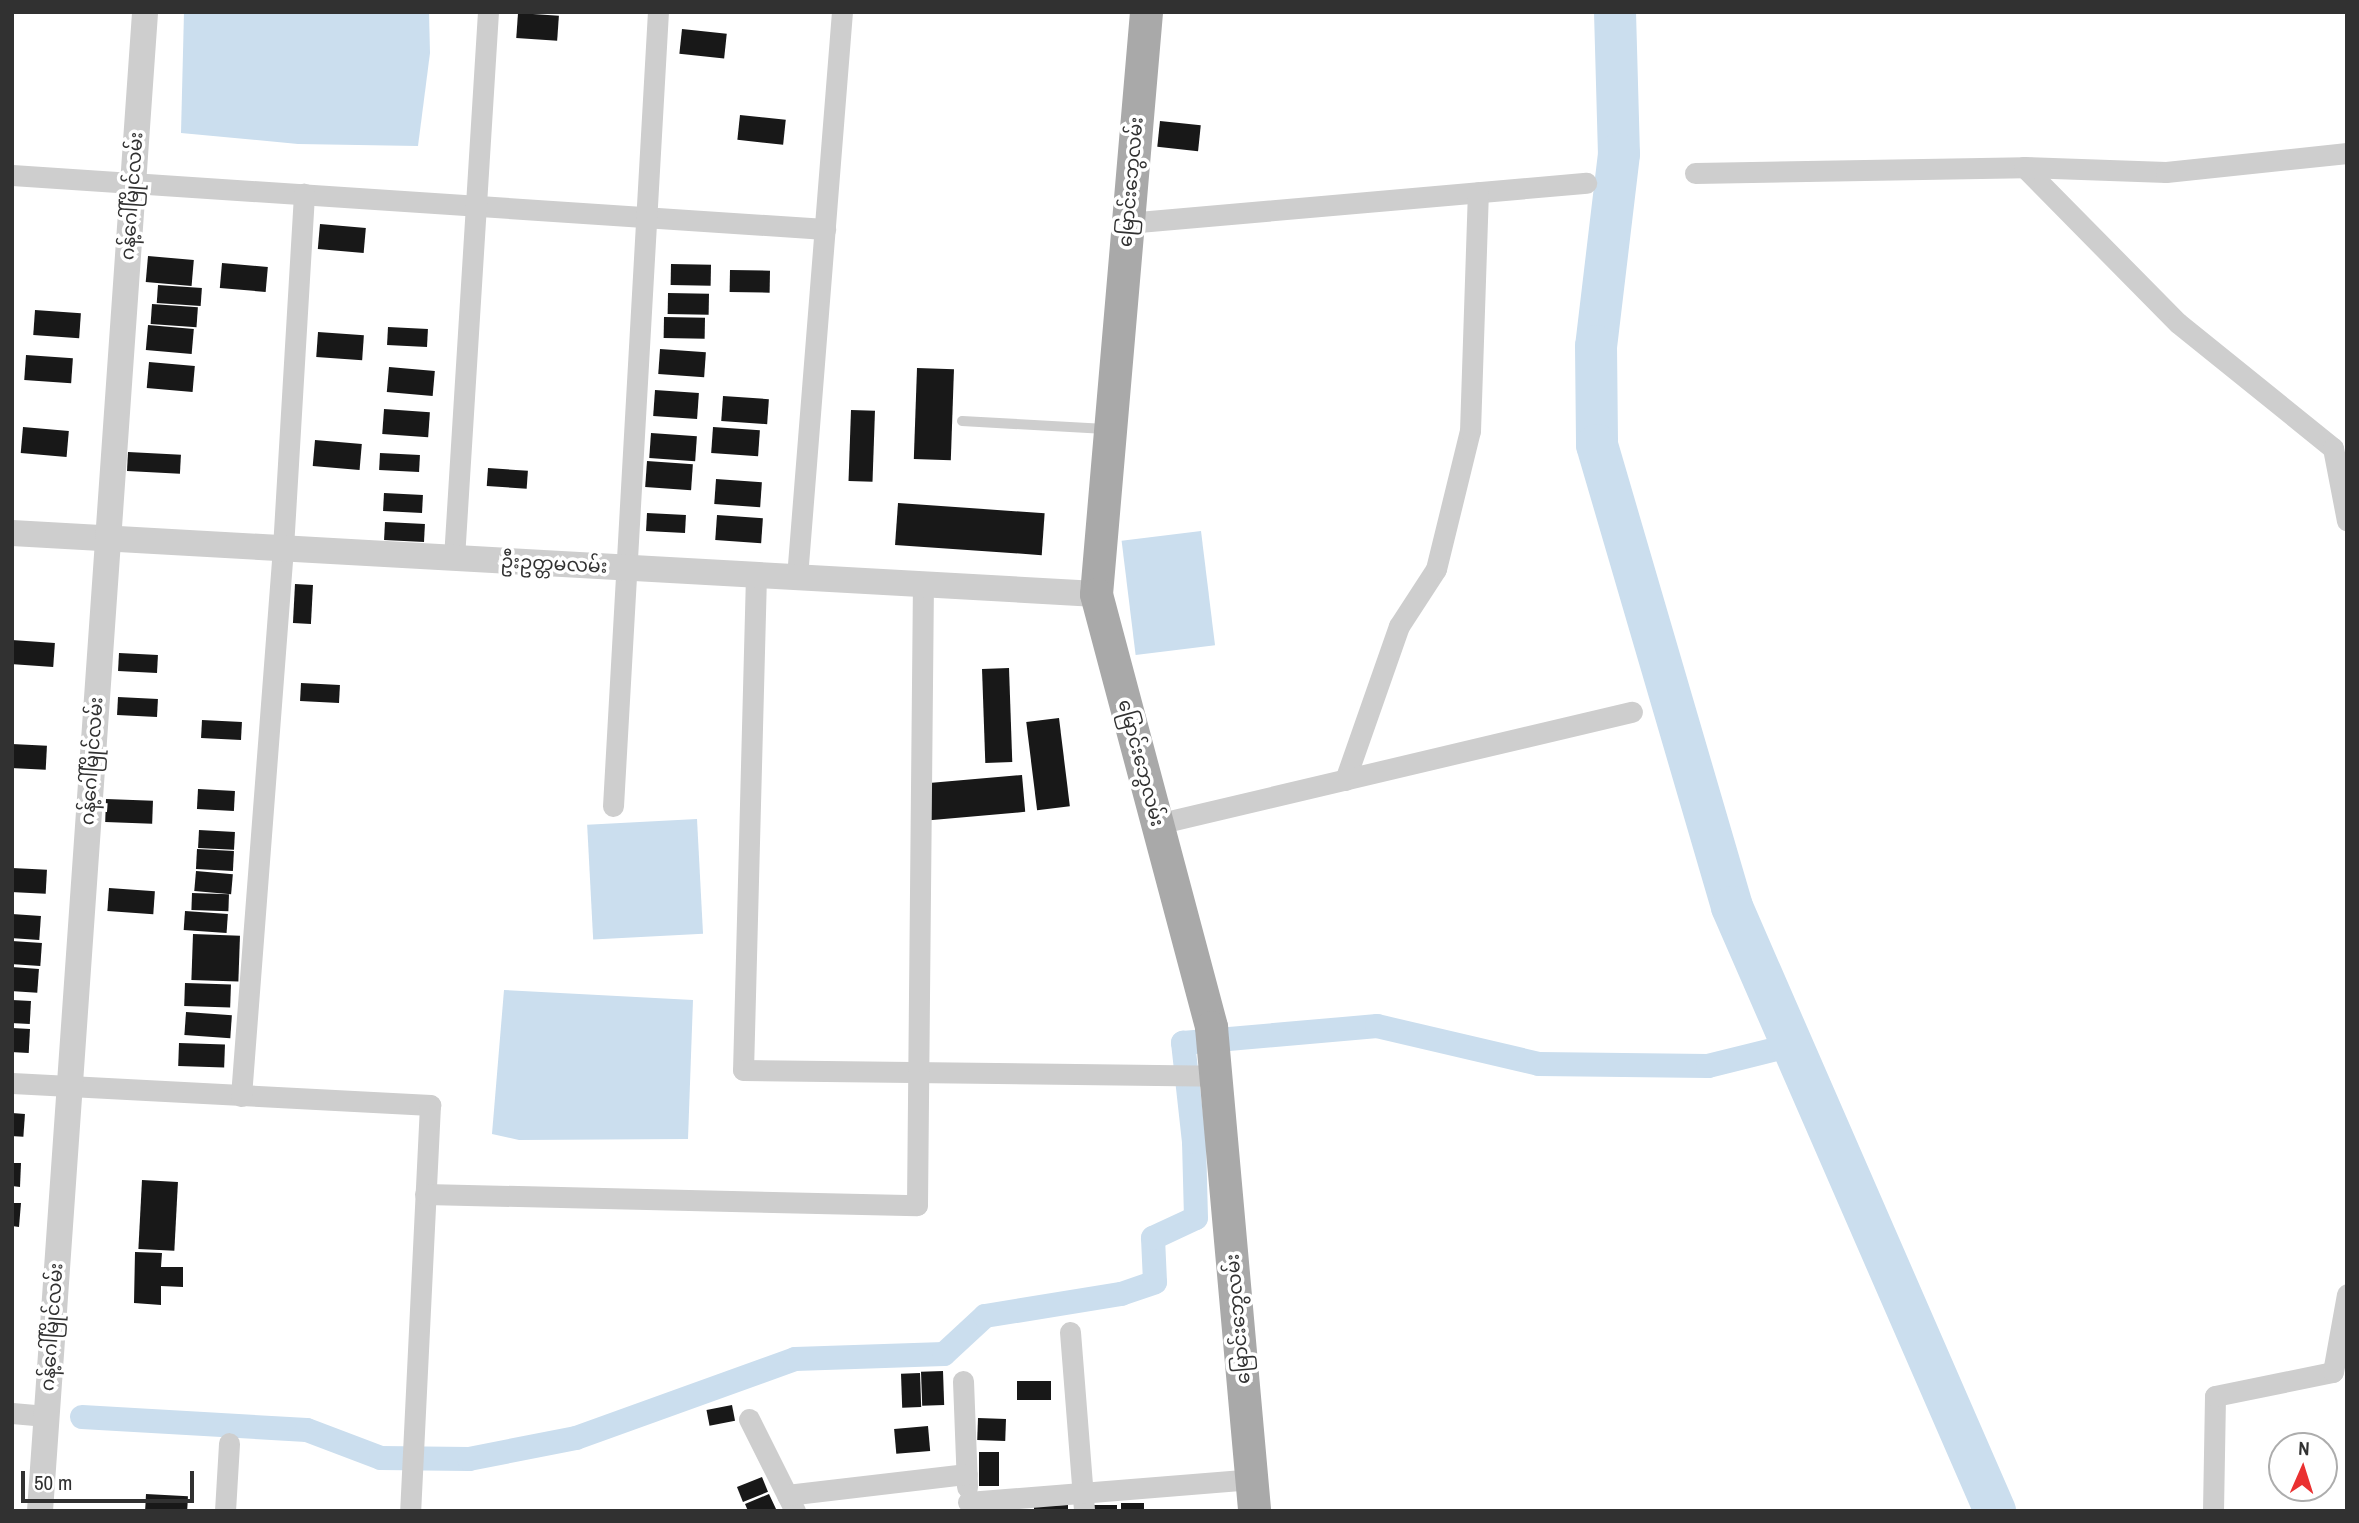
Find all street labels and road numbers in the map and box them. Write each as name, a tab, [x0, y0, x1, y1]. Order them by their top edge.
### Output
street label: မြောင်းဘွေလမ်း	[1114, 116, 1148, 248]
street label: ဂန့်ဂေါ်မြိုင်လမ်း	[116, 131, 148, 261]
street label: ဦးဥတ္တမလမ်း	[500, 550, 608, 578]
street label: ဂန့်ဂေါ်မြိုင်လမ်း	[76, 696, 108, 826]
street label: မြောင်းဘွေလမ်း	[1113, 697, 1169, 829]
street label: မြောင်းဘွေလမ်း	[1221, 1253, 1255, 1385]
street label: ဂန့်ဂေါ်မြိုင်လမ်း	[36, 1262, 68, 1392]

